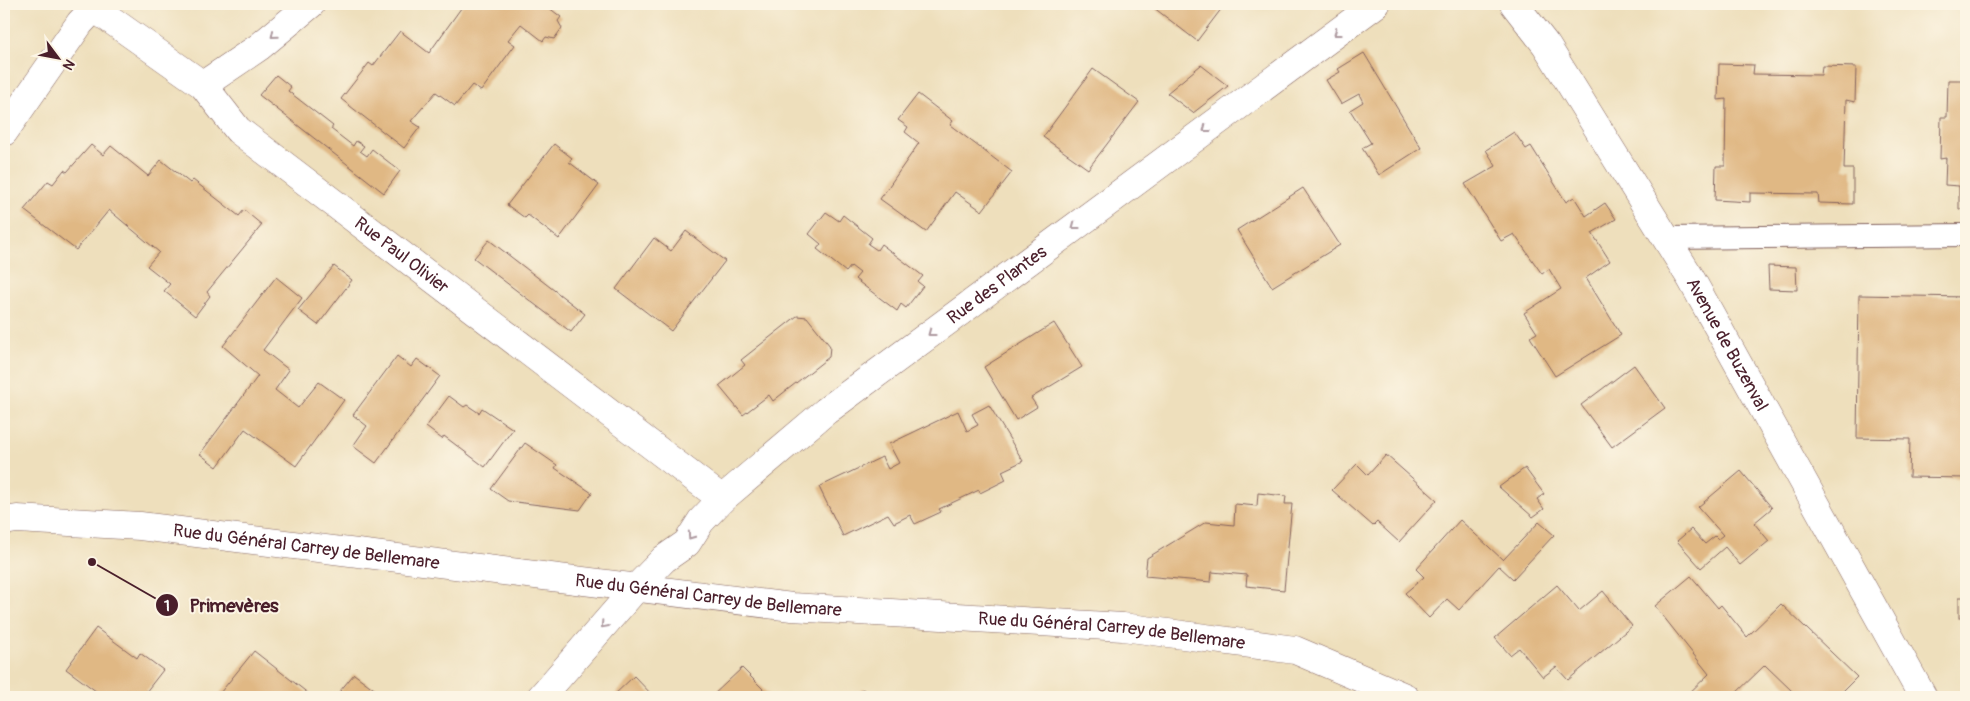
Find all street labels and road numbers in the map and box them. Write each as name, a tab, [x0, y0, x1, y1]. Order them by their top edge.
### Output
street label: Rue Paul Olivier	[350, 212, 454, 299]
street label: Rue des Plantes	[942, 240, 1051, 329]
street label: Avenue de Buzenval	[1681, 273, 1774, 415]
street label: Rue du Général Carrey de Bellemare	[172, 519, 441, 575]
street label: Rue du Général Carrey de Bellemare	[574, 569, 843, 621]
street label: Rue du Général Carrey de Bellemare	[977, 607, 1247, 655]

